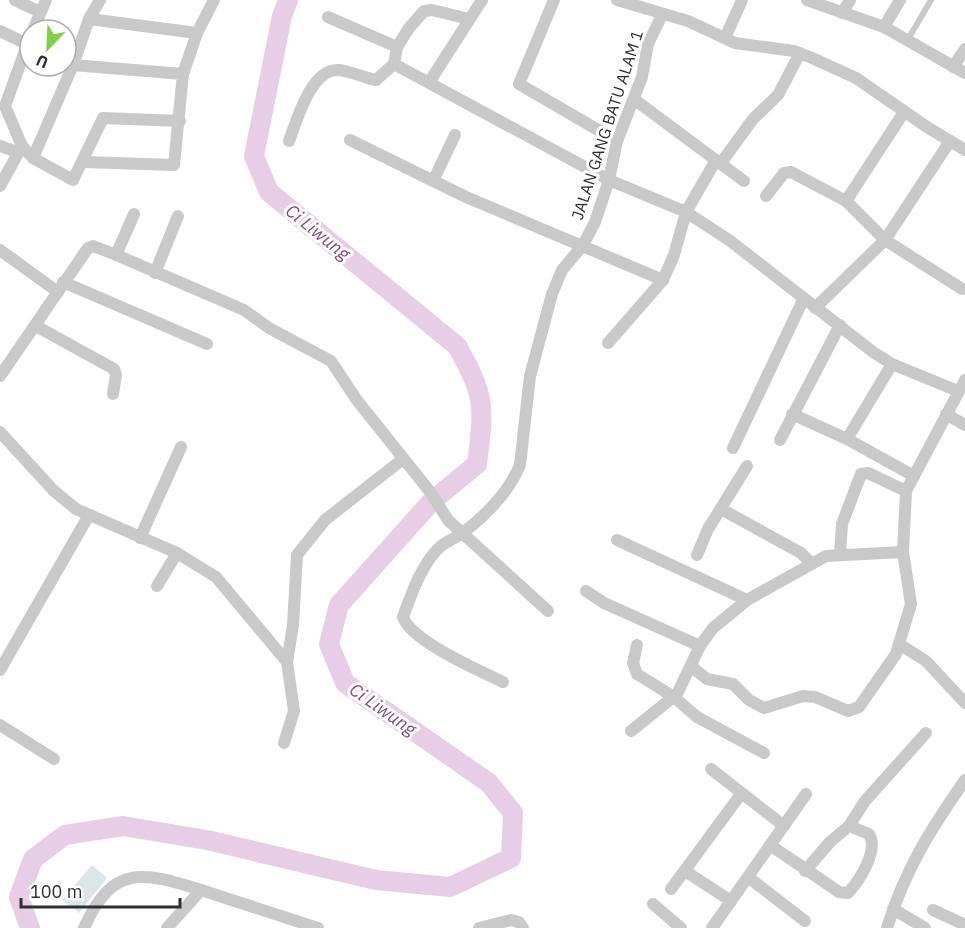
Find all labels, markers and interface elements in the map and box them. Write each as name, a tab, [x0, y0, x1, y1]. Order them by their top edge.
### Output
north arrow	[18, 18, 78, 78]
street label: JALAN GANG BATU ALAM 1	[567, 28, 647, 222]
text: U	[33, 50, 51, 73]
water label: Ci Liwung	[281, 199, 355, 265]
water label: Ci Liwung	[345, 678, 421, 741]
scale bar	[21, 871, 180, 909]
text: 100 m	[30, 880, 82, 903]

